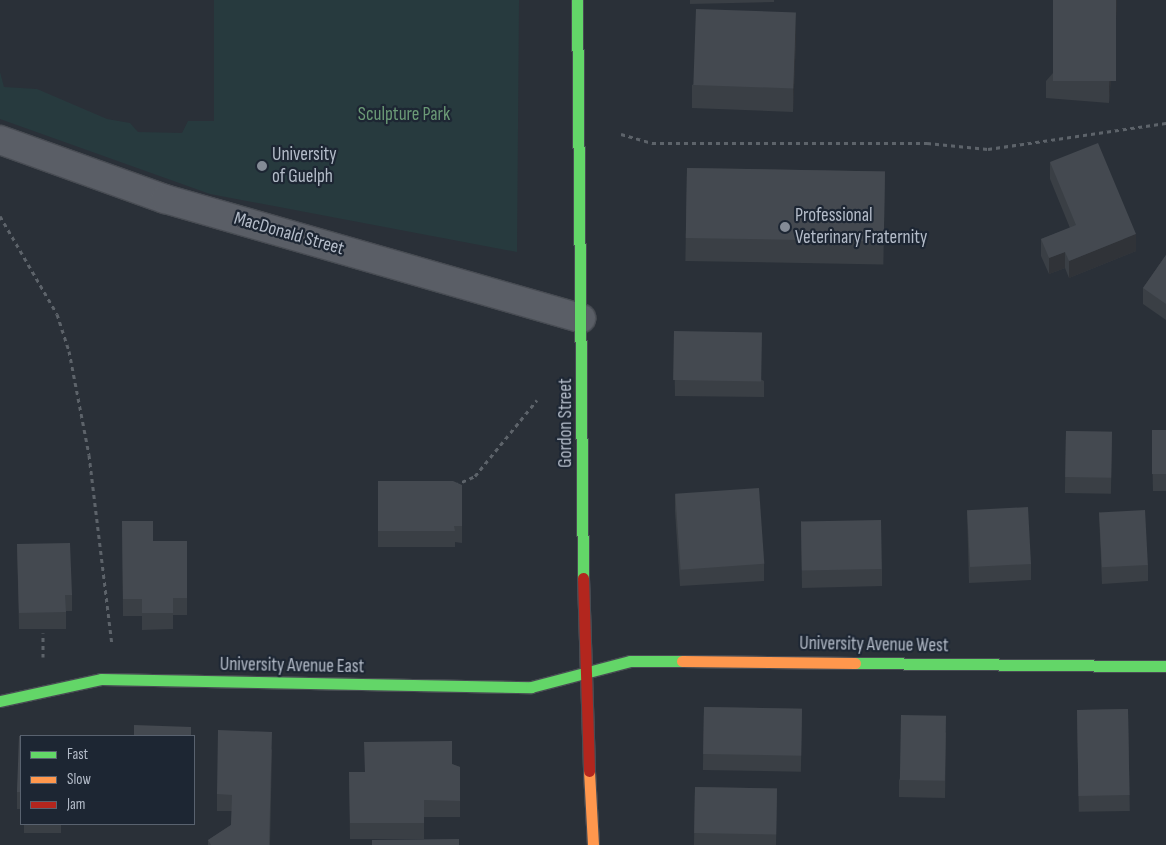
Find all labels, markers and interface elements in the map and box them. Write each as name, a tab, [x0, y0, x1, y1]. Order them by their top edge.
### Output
park label: Sculpture Park	[358, 104, 450, 126]
place label: University of Guelph	[272, 144, 337, 188]
marker: University of Guelph	[256, 160, 268, 172]
place label: Professional Veterinary Fraternity	[795, 205, 927, 249]
street label: MacDonald Street	[231, 207, 347, 261]
marker: Professional Veterinary Fraternity	[779, 221, 791, 233]
street label: Gordon Street	[555, 378, 577, 468]
street label: University Avenue West	[799, 632, 949, 658]
street label: University Avenue East	[220, 653, 364, 679]
legend	[20, 735, 195, 825]
text: Fast	[67, 745, 88, 764]
text: Slow	[67, 770, 91, 789]
text: Jam	[67, 795, 85, 814]

